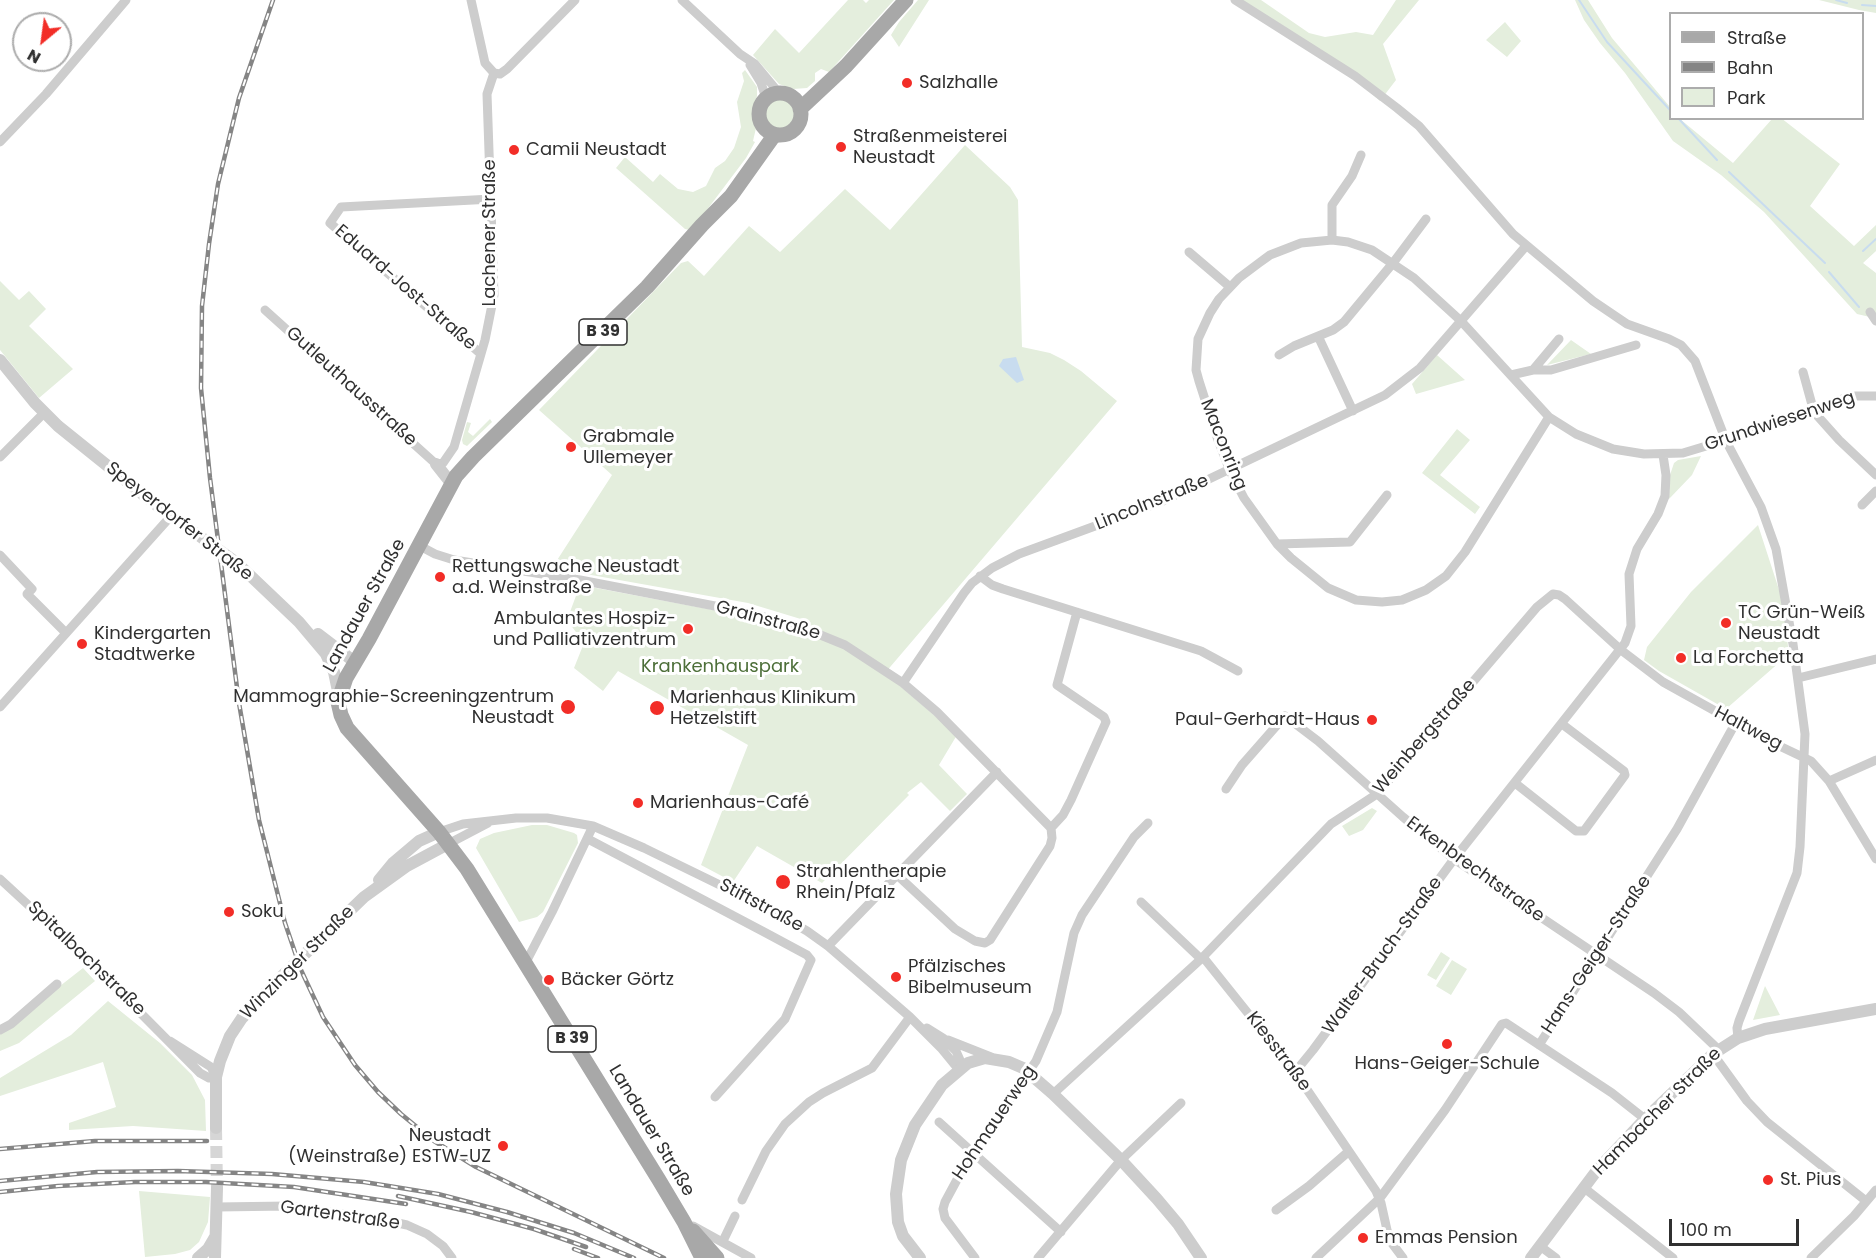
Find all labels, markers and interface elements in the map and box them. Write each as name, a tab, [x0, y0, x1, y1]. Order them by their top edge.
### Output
north arrow	[12, 12, 72, 72]
legend	[1669, 12, 1864, 120]
text: Straße	[1727, 25, 1786, 50]
text: N	[23, 43, 45, 69]
text: Bahn	[1727, 55, 1773, 80]
place label: Salzhalle	[919, 72, 998, 94]
marker: Salzhalle	[900, 76, 914, 90]
text: Park	[1727, 85, 1766, 110]
place label: Straßenmeisterei Neustadt	[853, 126, 1007, 168]
place label: Camii Neustadt	[526, 139, 666, 161]
marker: Straßenmeisterei Neustadt	[834, 140, 848, 154]
marker: Camii Neustadt	[507, 143, 521, 157]
street label: Lachener Straße	[479, 159, 501, 307]
street label: Eduard-Jost-Straße	[330, 221, 480, 355]
road number: B 39	[579, 319, 627, 345]
street label: Gutleuthausstraße	[281, 323, 421, 451]
street label: Grundwiesenweg	[1702, 388, 1858, 456]
street label: Maconring	[1195, 396, 1251, 494]
place label: Grabmale Ullemeyer	[583, 426, 674, 468]
marker: Grabmale Ullemeyer	[564, 440, 578, 454]
street label: Speyerdorfer Straße	[101, 458, 257, 586]
street label: Lincolnstraße	[1092, 470, 1212, 536]
street label: Landauer Straße	[319, 535, 411, 677]
place label: Rettungswache Neustadt a.d. Weinstraße	[452, 556, 679, 598]
marker: Rettungswache Neustadt a.d. Weinstraße	[433, 570, 447, 584]
street label: Grainstraße	[713, 597, 823, 645]
place label: TC Grün-Weiß Neustadt	[1738, 602, 1866, 644]
place label: Ambulantes Hospiz- und Palliativzentrum	[493, 608, 676, 650]
marker: TC Grün-Weiß Neustadt	[1719, 616, 1733, 630]
marker: Ambulantes Hospiz- und Palliativzentrum	[681, 622, 695, 636]
place label: Kindergarten Stadtwerke	[94, 623, 211, 666]
marker: Kindergarten Stadtwerke	[75, 637, 89, 651]
place label: La Forchetta	[1693, 647, 1804, 669]
marker: La Forchetta	[1674, 651, 1688, 665]
park label: Krankenhauspark	[641, 656, 799, 678]
street label: Weinbergstraße	[1369, 675, 1481, 799]
place label: Mammographie-Screeningzentrum Neustadt	[233, 686, 554, 728]
place label: Marienhaus Klinikum Hetzelstift	[670, 687, 856, 730]
marker: Mammographie-Screeningzentrum Neustadt	[559, 698, 577, 716]
marker: Marienhaus Klinikum Hetzelstift	[648, 699, 666, 717]
street label: Haltweg	[1710, 702, 1786, 756]
place label: Paul-Gerhardt-Haus	[1175, 709, 1360, 731]
marker: Paul-Gerhardt-Haus	[1365, 713, 1379, 727]
place label: Marienhaus-Café	[650, 792, 809, 814]
marker: Marienhaus-Café	[631, 796, 645, 810]
street label: Erkenbrechtstraße	[1402, 813, 1548, 927]
place label: Strahlentherapie Rhein/Pfalz	[796, 861, 946, 904]
street label: Hans-Geiger-Straße	[1538, 872, 1656, 1038]
marker: Strahlentherapie Rhein/Pfalz	[774, 873, 792, 891]
street label: Walter-Bruch-Straße	[1319, 873, 1447, 1039]
street label: Stiftstraße	[715, 875, 807, 937]
street label: Spitalbachstraße	[23, 897, 149, 1021]
place label: Soku	[241, 901, 284, 923]
street label: Winzinger Straße	[237, 902, 359, 1024]
marker: Soku	[222, 905, 236, 919]
place label: Pfälzisches Bibelmuseum	[908, 956, 1032, 998]
place label: Bäcker Görtz	[561, 969, 674, 991]
marker: Pfälzisches Bibelmuseum	[889, 970, 903, 984]
marker: Bäcker Görtz	[542, 973, 556, 987]
street label: Kiesstraße	[1241, 1008, 1315, 1096]
road number: B 39	[548, 1026, 596, 1052]
marker: Hans-Geiger-Schule	[1440, 1037, 1454, 1051]
street label: Hambacher Straße	[1590, 1044, 1726, 1180]
place label: Hans-Geiger-Schule	[1354, 1053, 1540, 1075]
street label: Landauer Straße	[603, 1061, 699, 1201]
street label: Hohmauerweg	[949, 1062, 1041, 1184]
place label: Neustadt (Weinstraße) ESTW-UZ	[288, 1125, 491, 1168]
marker: Neustadt (Weinstraße) ESTW-UZ	[496, 1139, 510, 1153]
place label: St. Pius	[1780, 1169, 1841, 1191]
marker: St. Pius	[1761, 1173, 1775, 1187]
street label: Gartenstraße	[279, 1197, 401, 1235]
scale bar	[1672, 1207, 1802, 1245]
text: 100 m	[1680, 1217, 1732, 1242]
place label: Emmas Pension	[1375, 1227, 1518, 1249]
marker: Emmas Pension	[1356, 1231, 1370, 1245]

